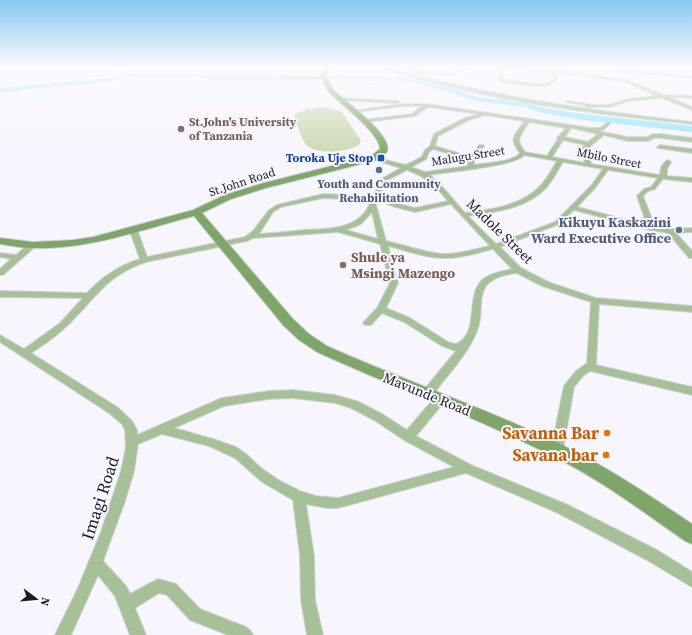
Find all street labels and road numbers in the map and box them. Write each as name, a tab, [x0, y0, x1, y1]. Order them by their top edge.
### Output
street label: Malugu Street	[430, 142, 506, 170]
street label: Mbilo Street	[575, 144, 643, 172]
street label: St.John Road	[207, 164, 277, 200]
street label: Madole Street	[462, 194, 538, 268]
street label: Mavunde Road	[380, 367, 474, 421]
street label: Imagi Road	[75, 453, 125, 543]

